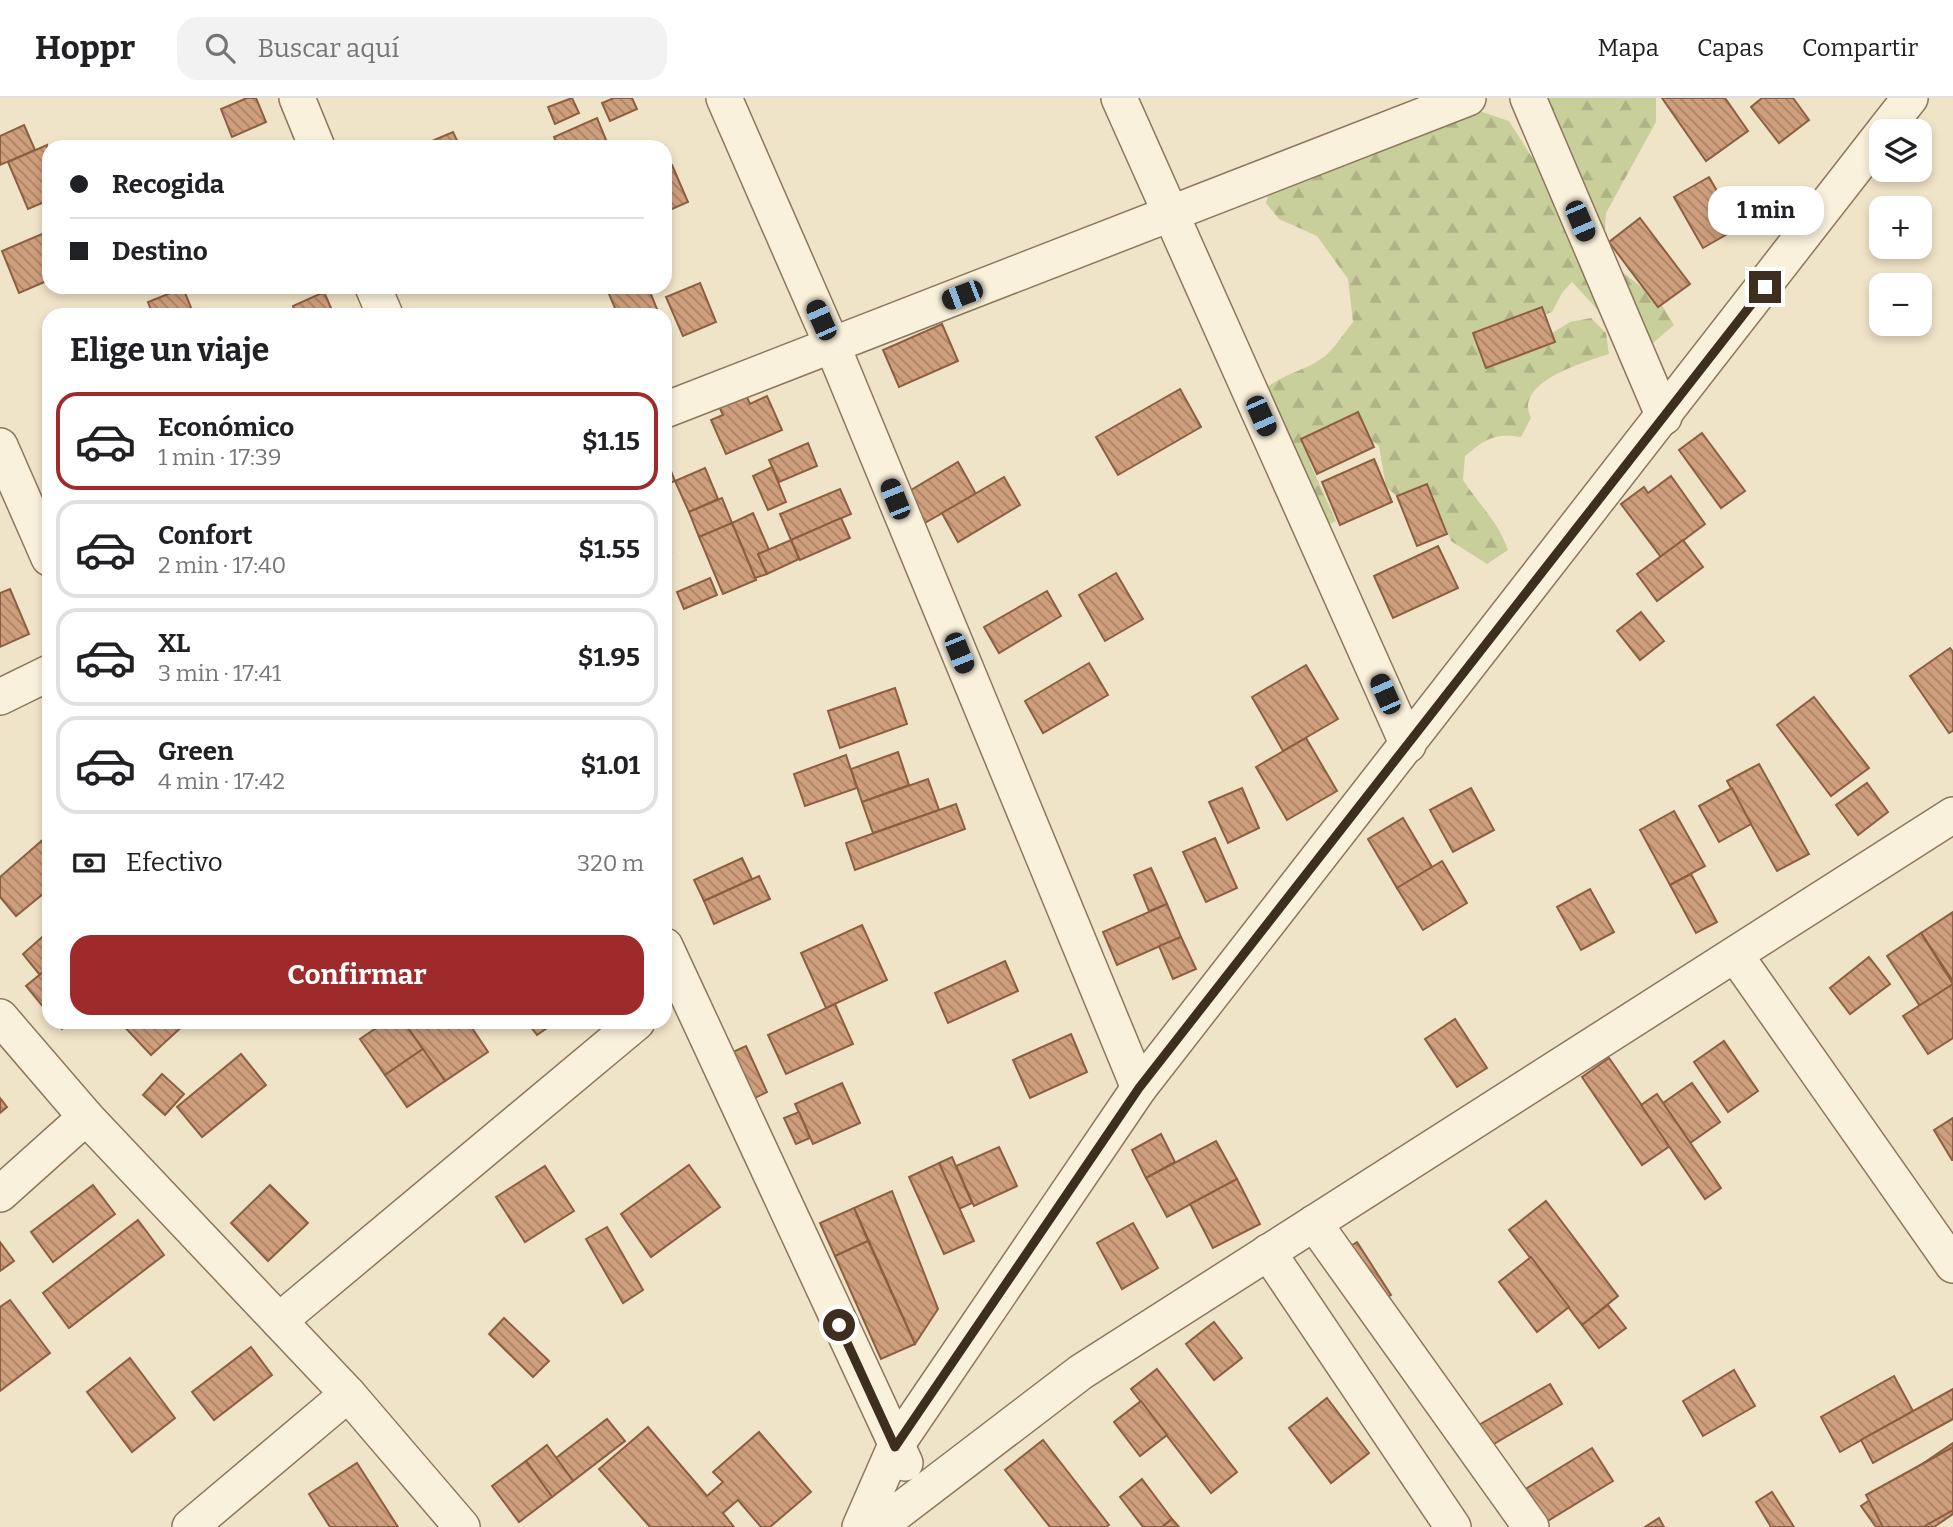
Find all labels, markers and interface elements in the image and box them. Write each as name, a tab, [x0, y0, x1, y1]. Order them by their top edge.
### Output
search box	[177, 17, 667, 80]
text: Hoppr	[35, 28, 135, 68]
icon: search	[201, 29, 239, 67]
text: Buscar aquí	[257, 33, 399, 64]
text: Mapa	[1597, 34, 1659, 62]
text: Capas	[1697, 34, 1764, 62]
text: Compartir	[1802, 34, 1918, 62]
map controls	[1869, 119, 1932, 336]
button: layers	[1869, 119, 1932, 182]
text: Recogida	[112, 169, 224, 200]
callout: 1 min	[1707, 186, 1823, 234]
text: 1 min	[1737, 196, 1795, 224]
button: +	[1869, 196, 1932, 259]
car	[1563, 198, 1598, 244]
text: Destino	[112, 236, 208, 267]
route end	[1749, 271, 1781, 303]
button: −	[1869, 273, 1932, 336]
car	[939, 278, 986, 312]
car	[803, 297, 840, 343]
text: Elige un viaje	[70, 331, 269, 369]
car	[1243, 393, 1280, 439]
icon: car	[74, 410, 137, 473]
text: Económico	[158, 412, 294, 443]
text: $1.15	[582, 426, 640, 457]
text: 1 min · 17:39	[158, 443, 281, 471]
car	[878, 476, 913, 522]
icon: car	[74, 518, 137, 581]
text: Confort	[158, 520, 253, 551]
text: $1.55	[578, 534, 640, 565]
text: 2 min · 17:40	[158, 551, 286, 579]
icon: car	[74, 626, 137, 689]
text: XL	[158, 628, 190, 659]
car	[942, 630, 977, 676]
text: $1.95	[578, 642, 640, 673]
text: 3 min · 17:41	[158, 659, 281, 687]
car	[1367, 671, 1404, 717]
icon: car	[74, 734, 137, 797]
text: Green	[158, 736, 234, 767]
text: $1.01	[580, 750, 640, 781]
text: 4 min · 17:42	[158, 767, 285, 795]
icon: cash	[70, 844, 108, 882]
text: Efectivo	[126, 847, 223, 878]
text: 320 m	[577, 849, 644, 877]
button: Confirmar	[70, 935, 644, 1015]
route start	[823, 1309, 855, 1341]

